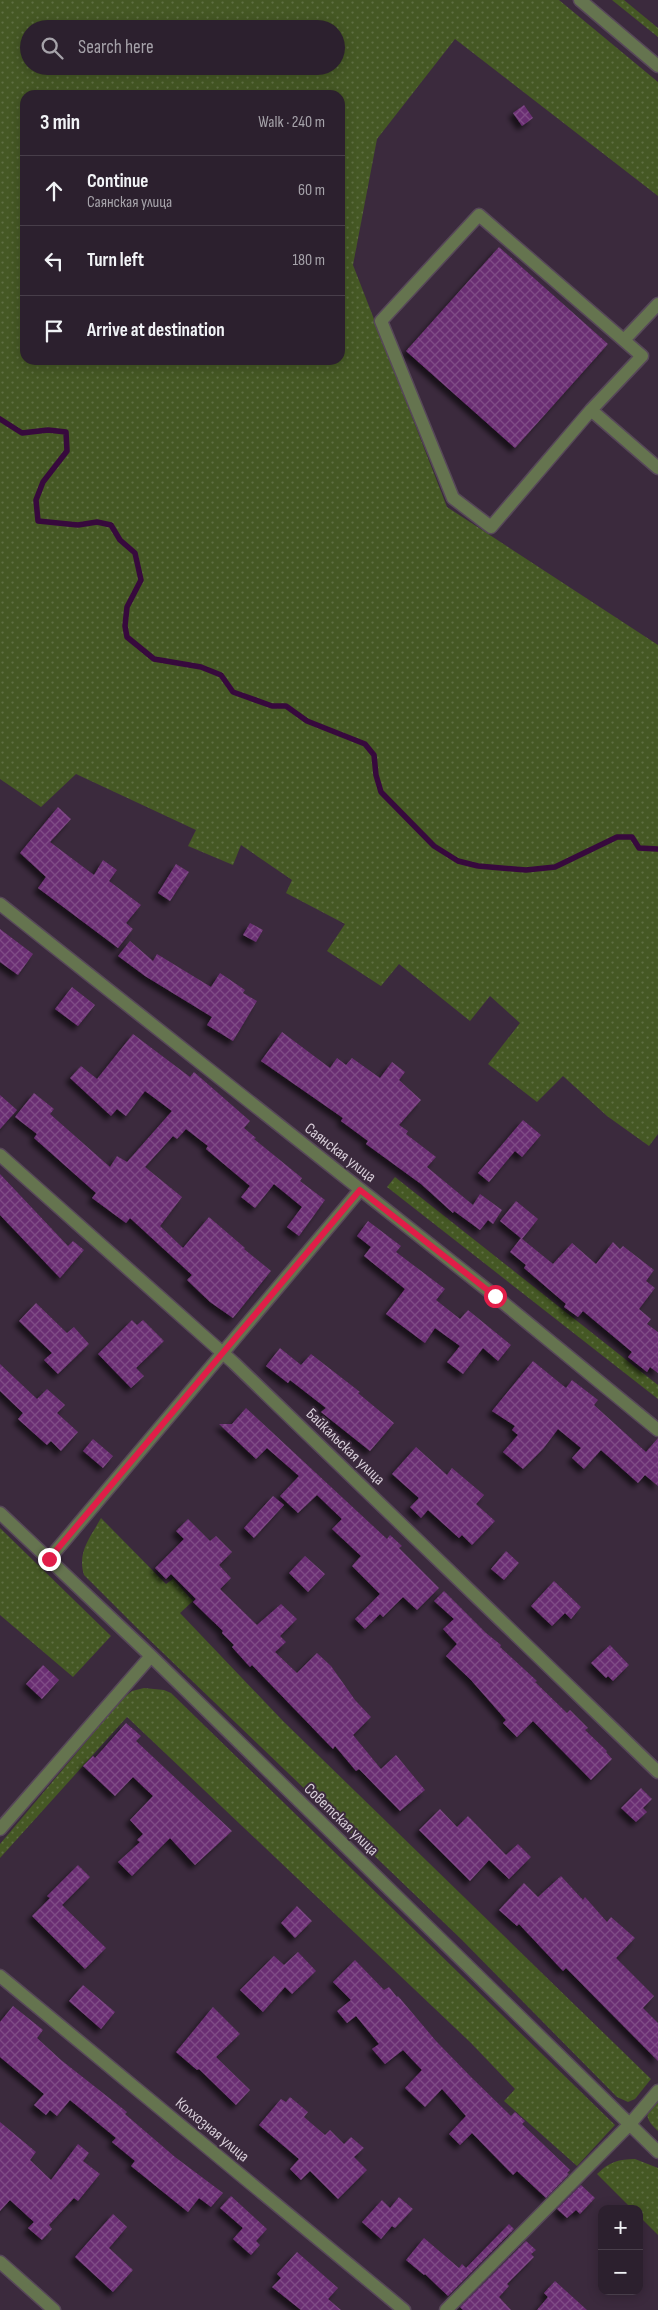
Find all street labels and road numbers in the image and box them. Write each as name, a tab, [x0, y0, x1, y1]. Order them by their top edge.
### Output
street label: Саянская улица	[301, 1119, 379, 1187]
street label: Байкальская улица	[302, 1405, 388, 1489]
street label: Советская улица	[300, 1780, 382, 1860]
street label: Колхозная улица	[171, 2094, 253, 2166]

